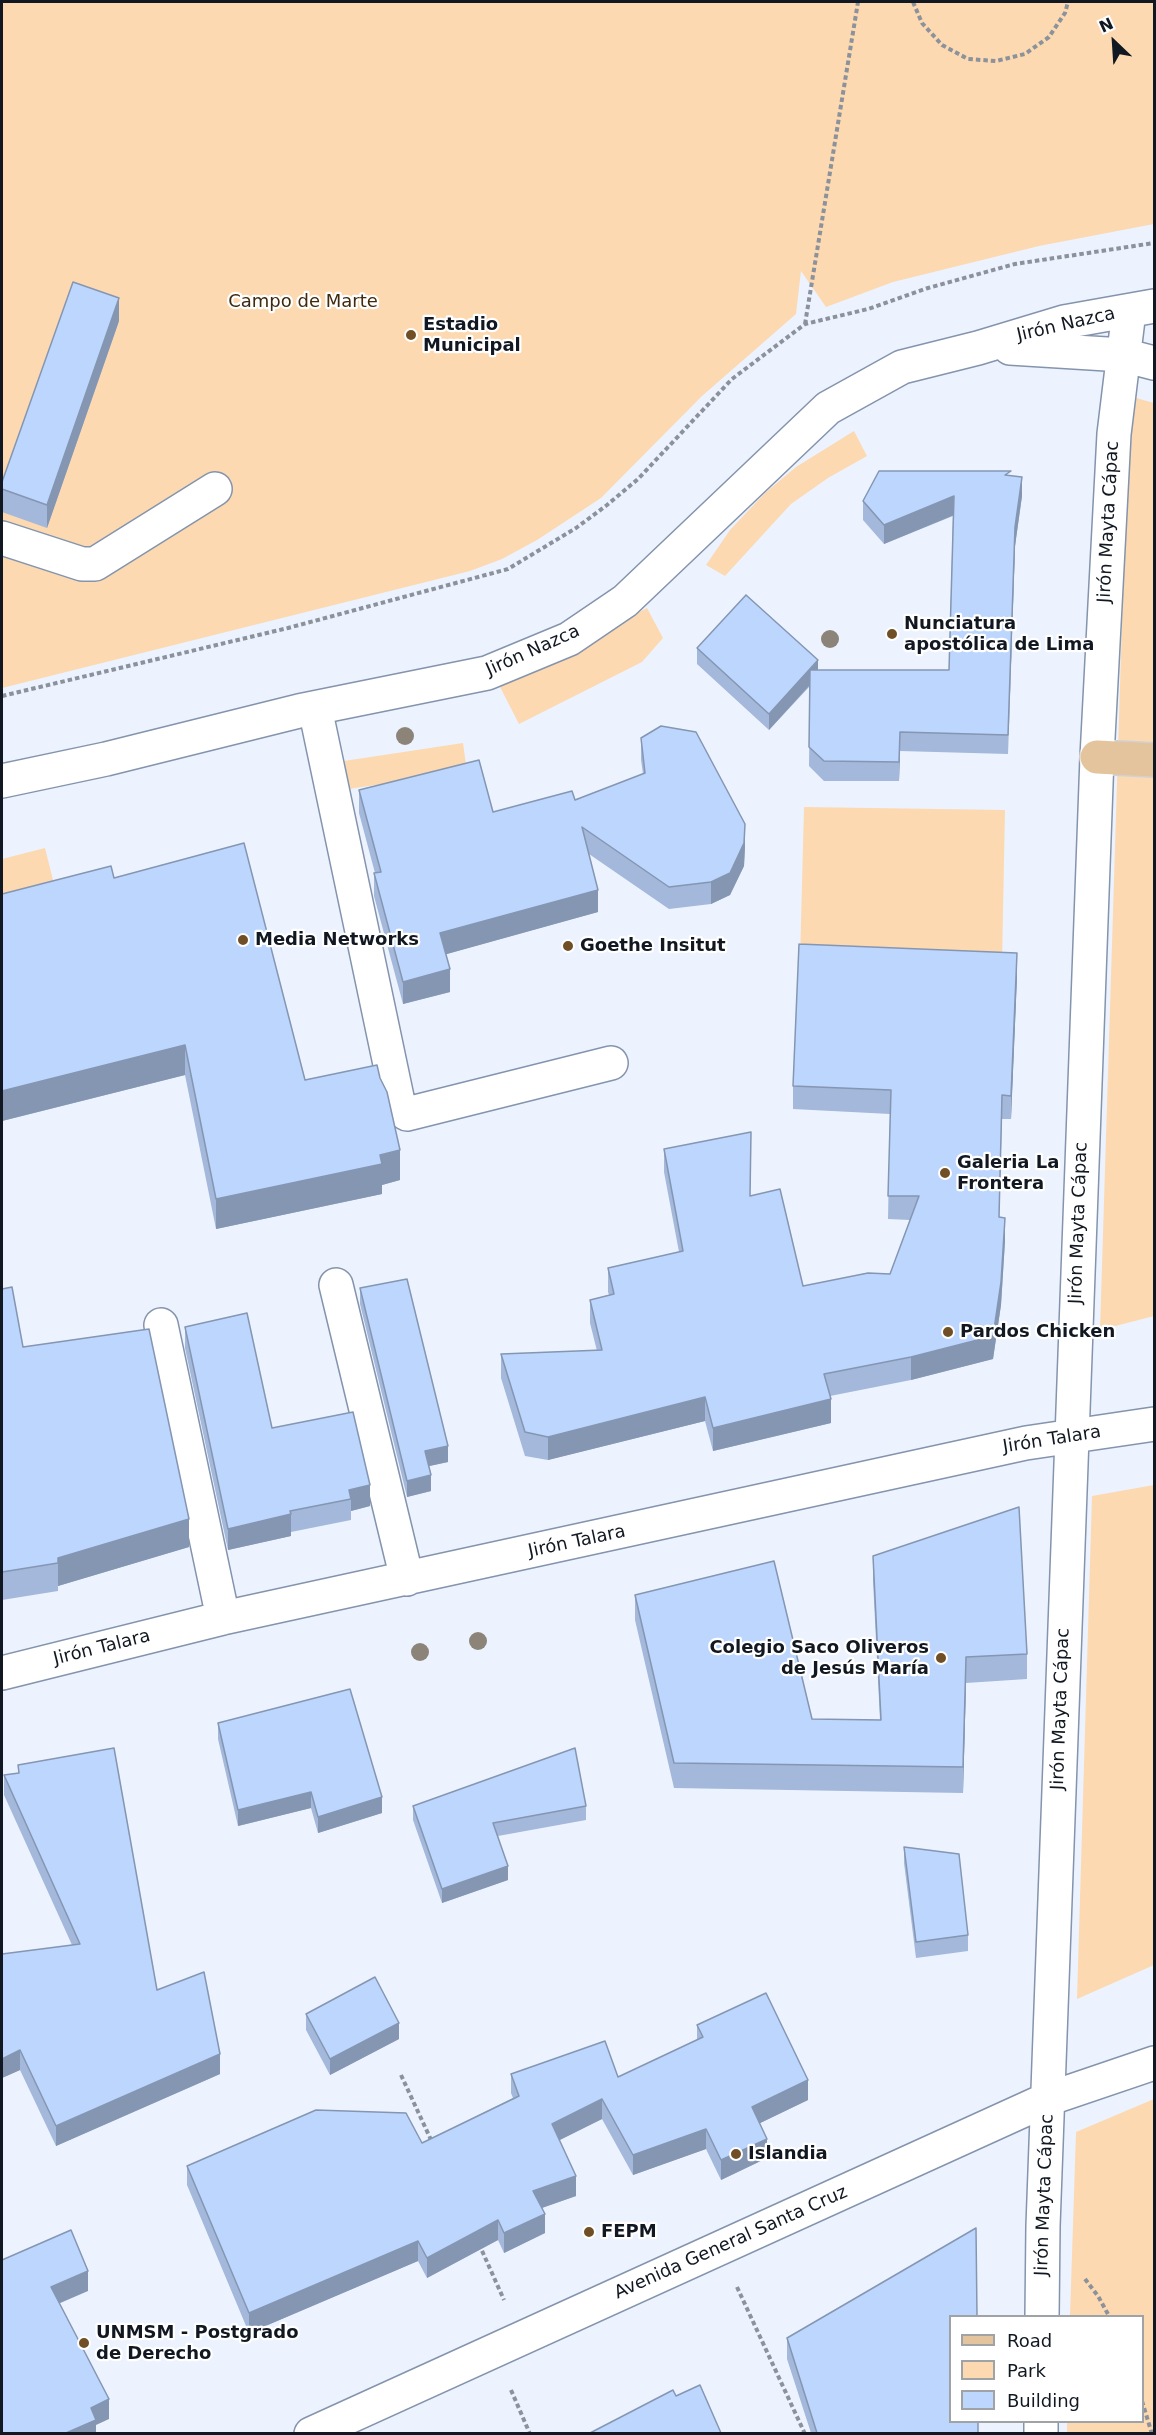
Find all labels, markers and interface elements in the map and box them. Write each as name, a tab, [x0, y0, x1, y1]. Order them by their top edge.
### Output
north arrow	[1084, 12, 1144, 72]
text: N	[1096, 14, 1116, 37]
park label: Campo de Marte	[228, 291, 378, 313]
street label: Jirón Nazca	[1015, 303, 1117, 347]
place label: Estadio Municipal	[423, 314, 521, 356]
marker: Estadio Municipal	[404, 328, 418, 342]
street label: Jirón Mayta Cápac	[1094, 440, 1124, 604]
place label: Nunciatura apostólica de Lima	[904, 613, 1094, 656]
street label: Jirón Nazca	[483, 621, 583, 681]
marker: Nunciatura apostólica de Lima	[885, 627, 899, 641]
place label: Media Networks	[255, 929, 419, 951]
marker: Media Networks	[236, 933, 250, 947]
place label: Goethe Insitut	[580, 935, 726, 957]
marker: Goethe Insitut	[561, 939, 575, 953]
street label: Jirón Mayta Cápac	[1065, 1141, 1093, 1305]
place label: Galeria La Frontera	[957, 1152, 1059, 1194]
marker: Galeria La Frontera	[938, 1166, 952, 1180]
place label: Pardos Chicken	[960, 1321, 1115, 1343]
marker: Pardos Chicken	[941, 1325, 955, 1339]
street label: Jirón Talara	[1001, 1422, 1103, 1458]
street label: Jirón Talara	[526, 1521, 628, 1563]
street label: Jirón Talara	[51, 1626, 153, 1670]
street label: Jirón Mayta Cápac	[1047, 1627, 1075, 1791]
place label: Colegio Saco Oliveros de Jesús María	[709, 1637, 929, 1680]
marker: Colegio Saco Oliveros de Jesús María	[934, 1651, 948, 1665]
street label: Jirón Mayta Cápac	[1031, 2113, 1059, 2277]
place label: Islandia	[748, 2143, 828, 2165]
marker: Islandia	[729, 2147, 743, 2161]
street label: Avenida General Santa Cruz	[611, 2182, 851, 2304]
place label: FEPM	[601, 2221, 657, 2243]
marker: FEPM	[582, 2225, 596, 2239]
legend	[949, 2315, 1144, 2423]
place label: UNMSM - Postgrado de Derecho	[96, 2322, 299, 2364]
text: Road	[1007, 2330, 1052, 2351]
marker: UNMSM - Postgrado de Derecho	[77, 2336, 91, 2350]
text: Park	[1007, 2360, 1046, 2381]
text: Building	[1007, 2390, 1080, 2411]

